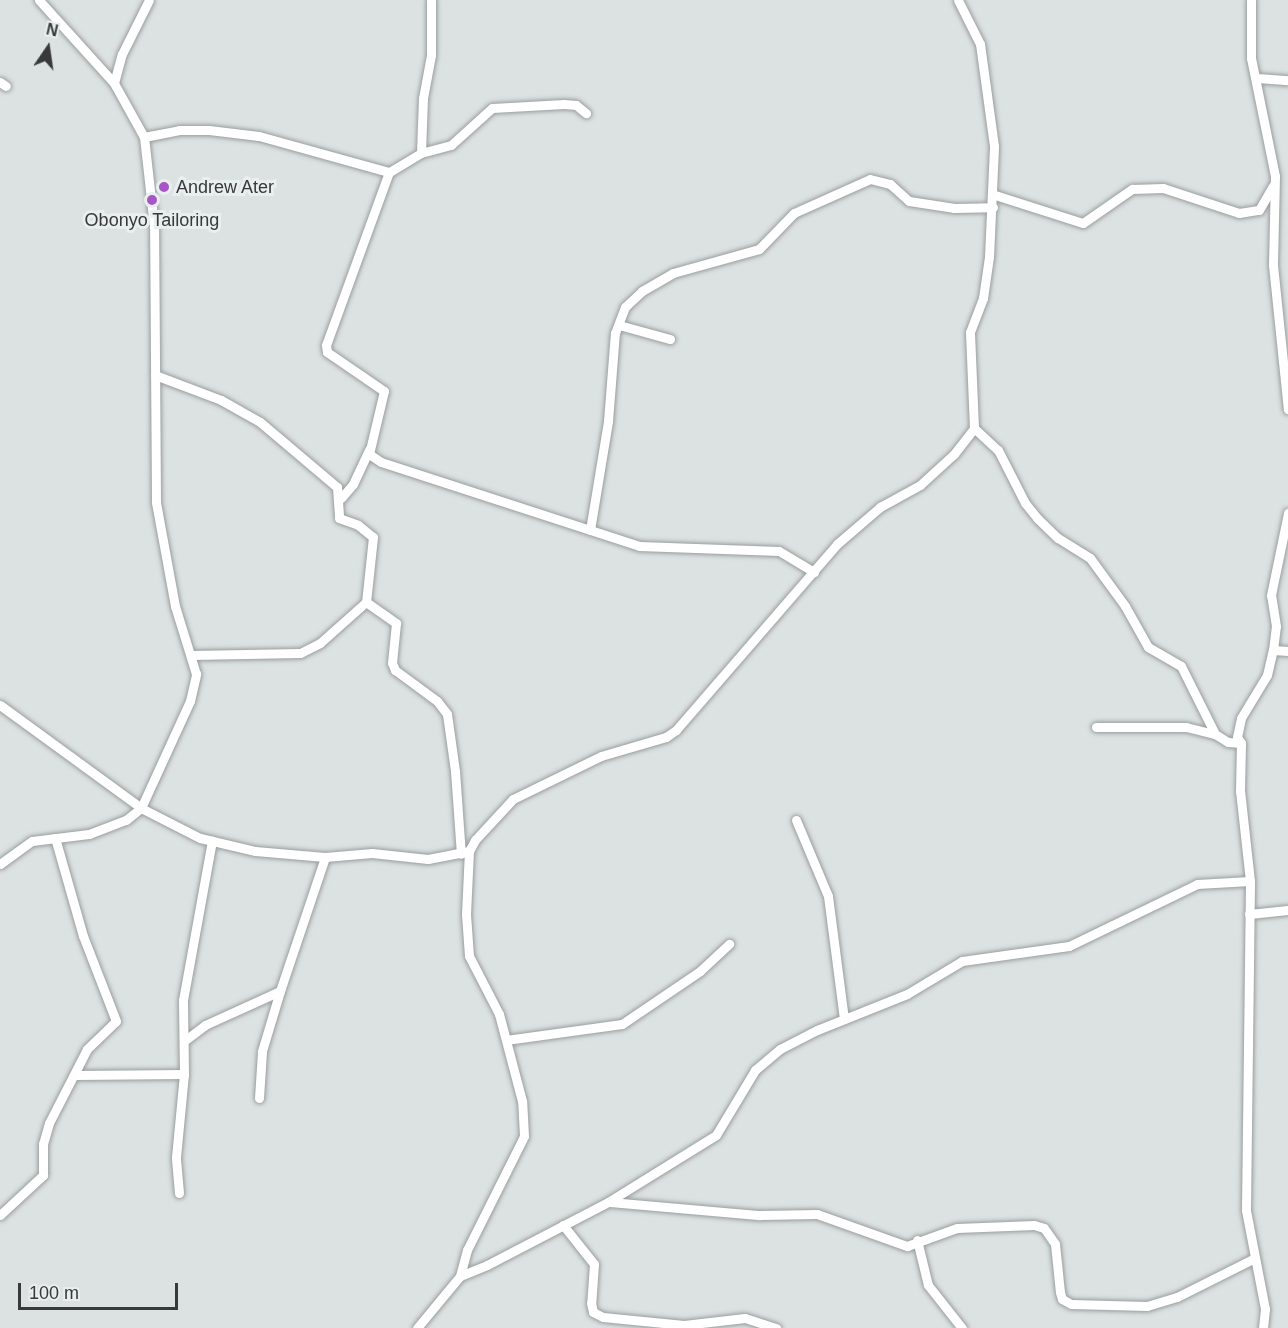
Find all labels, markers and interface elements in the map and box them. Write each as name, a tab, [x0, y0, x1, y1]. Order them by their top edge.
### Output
north arrow	[18, 18, 78, 78]
text: N	[45, 20, 60, 40]
place label: Andrew Ater	[176, 176, 275, 198]
marker: Andrew Ater	[157, 180, 171, 194]
marker: Obonyo Tailoring	[145, 193, 159, 207]
place label: Obonyo Tailoring	[84, 209, 220, 231]
scale bar	[21, 1271, 182, 1309]
text: 100 m	[29, 1283, 79, 1303]

